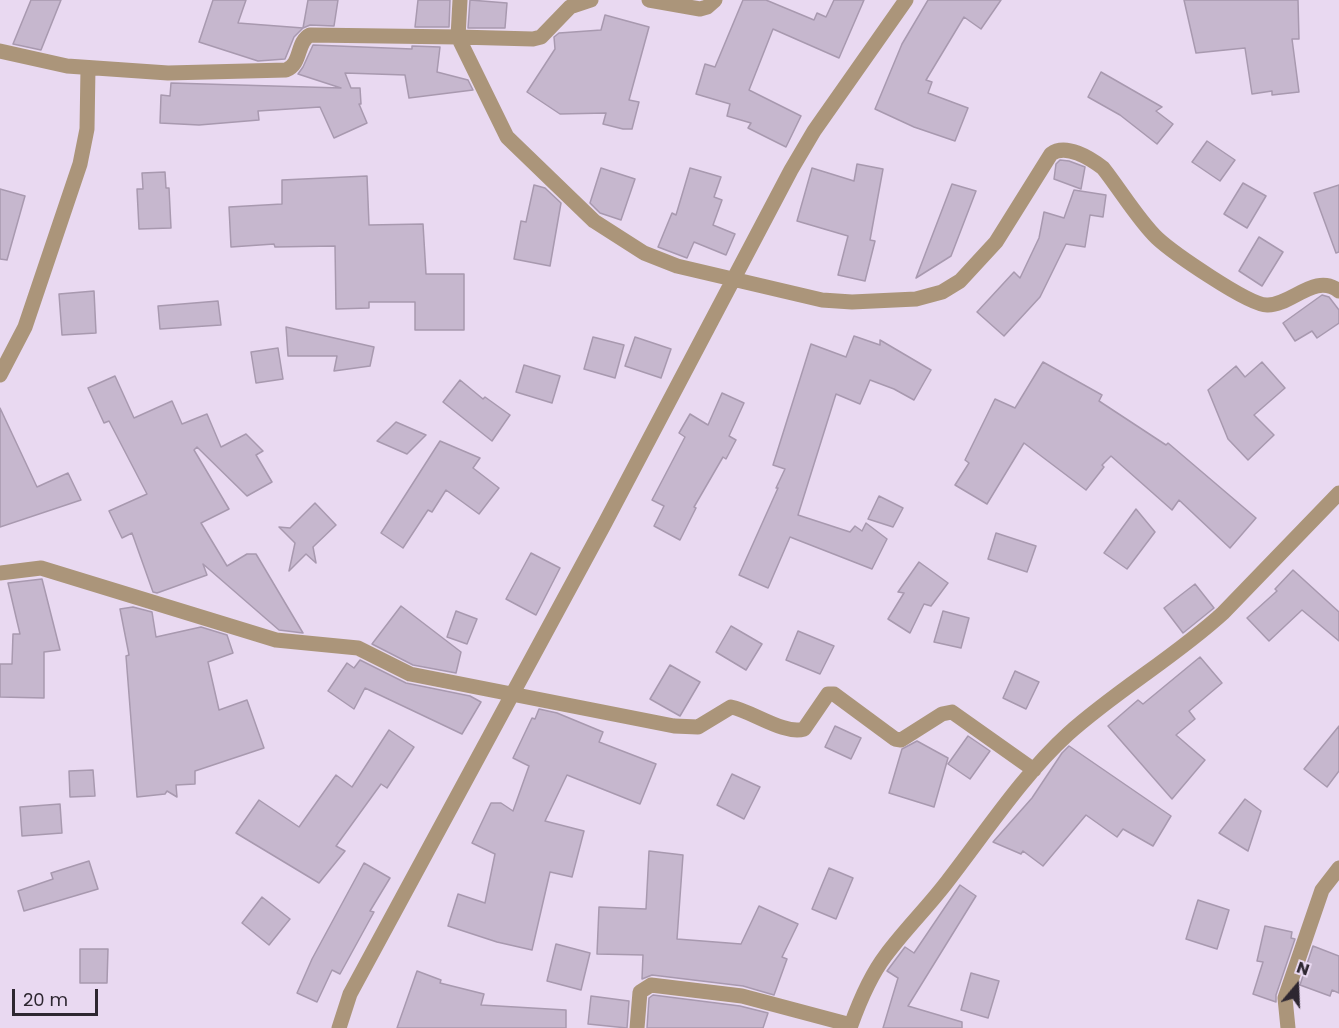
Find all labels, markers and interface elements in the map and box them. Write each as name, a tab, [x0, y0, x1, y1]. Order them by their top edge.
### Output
north arrow	[1267, 956, 1327, 1016]
text: N	[1294, 956, 1312, 981]
scale bar	[15, 977, 100, 1015]
text: 20 m	[23, 987, 68, 1012]

